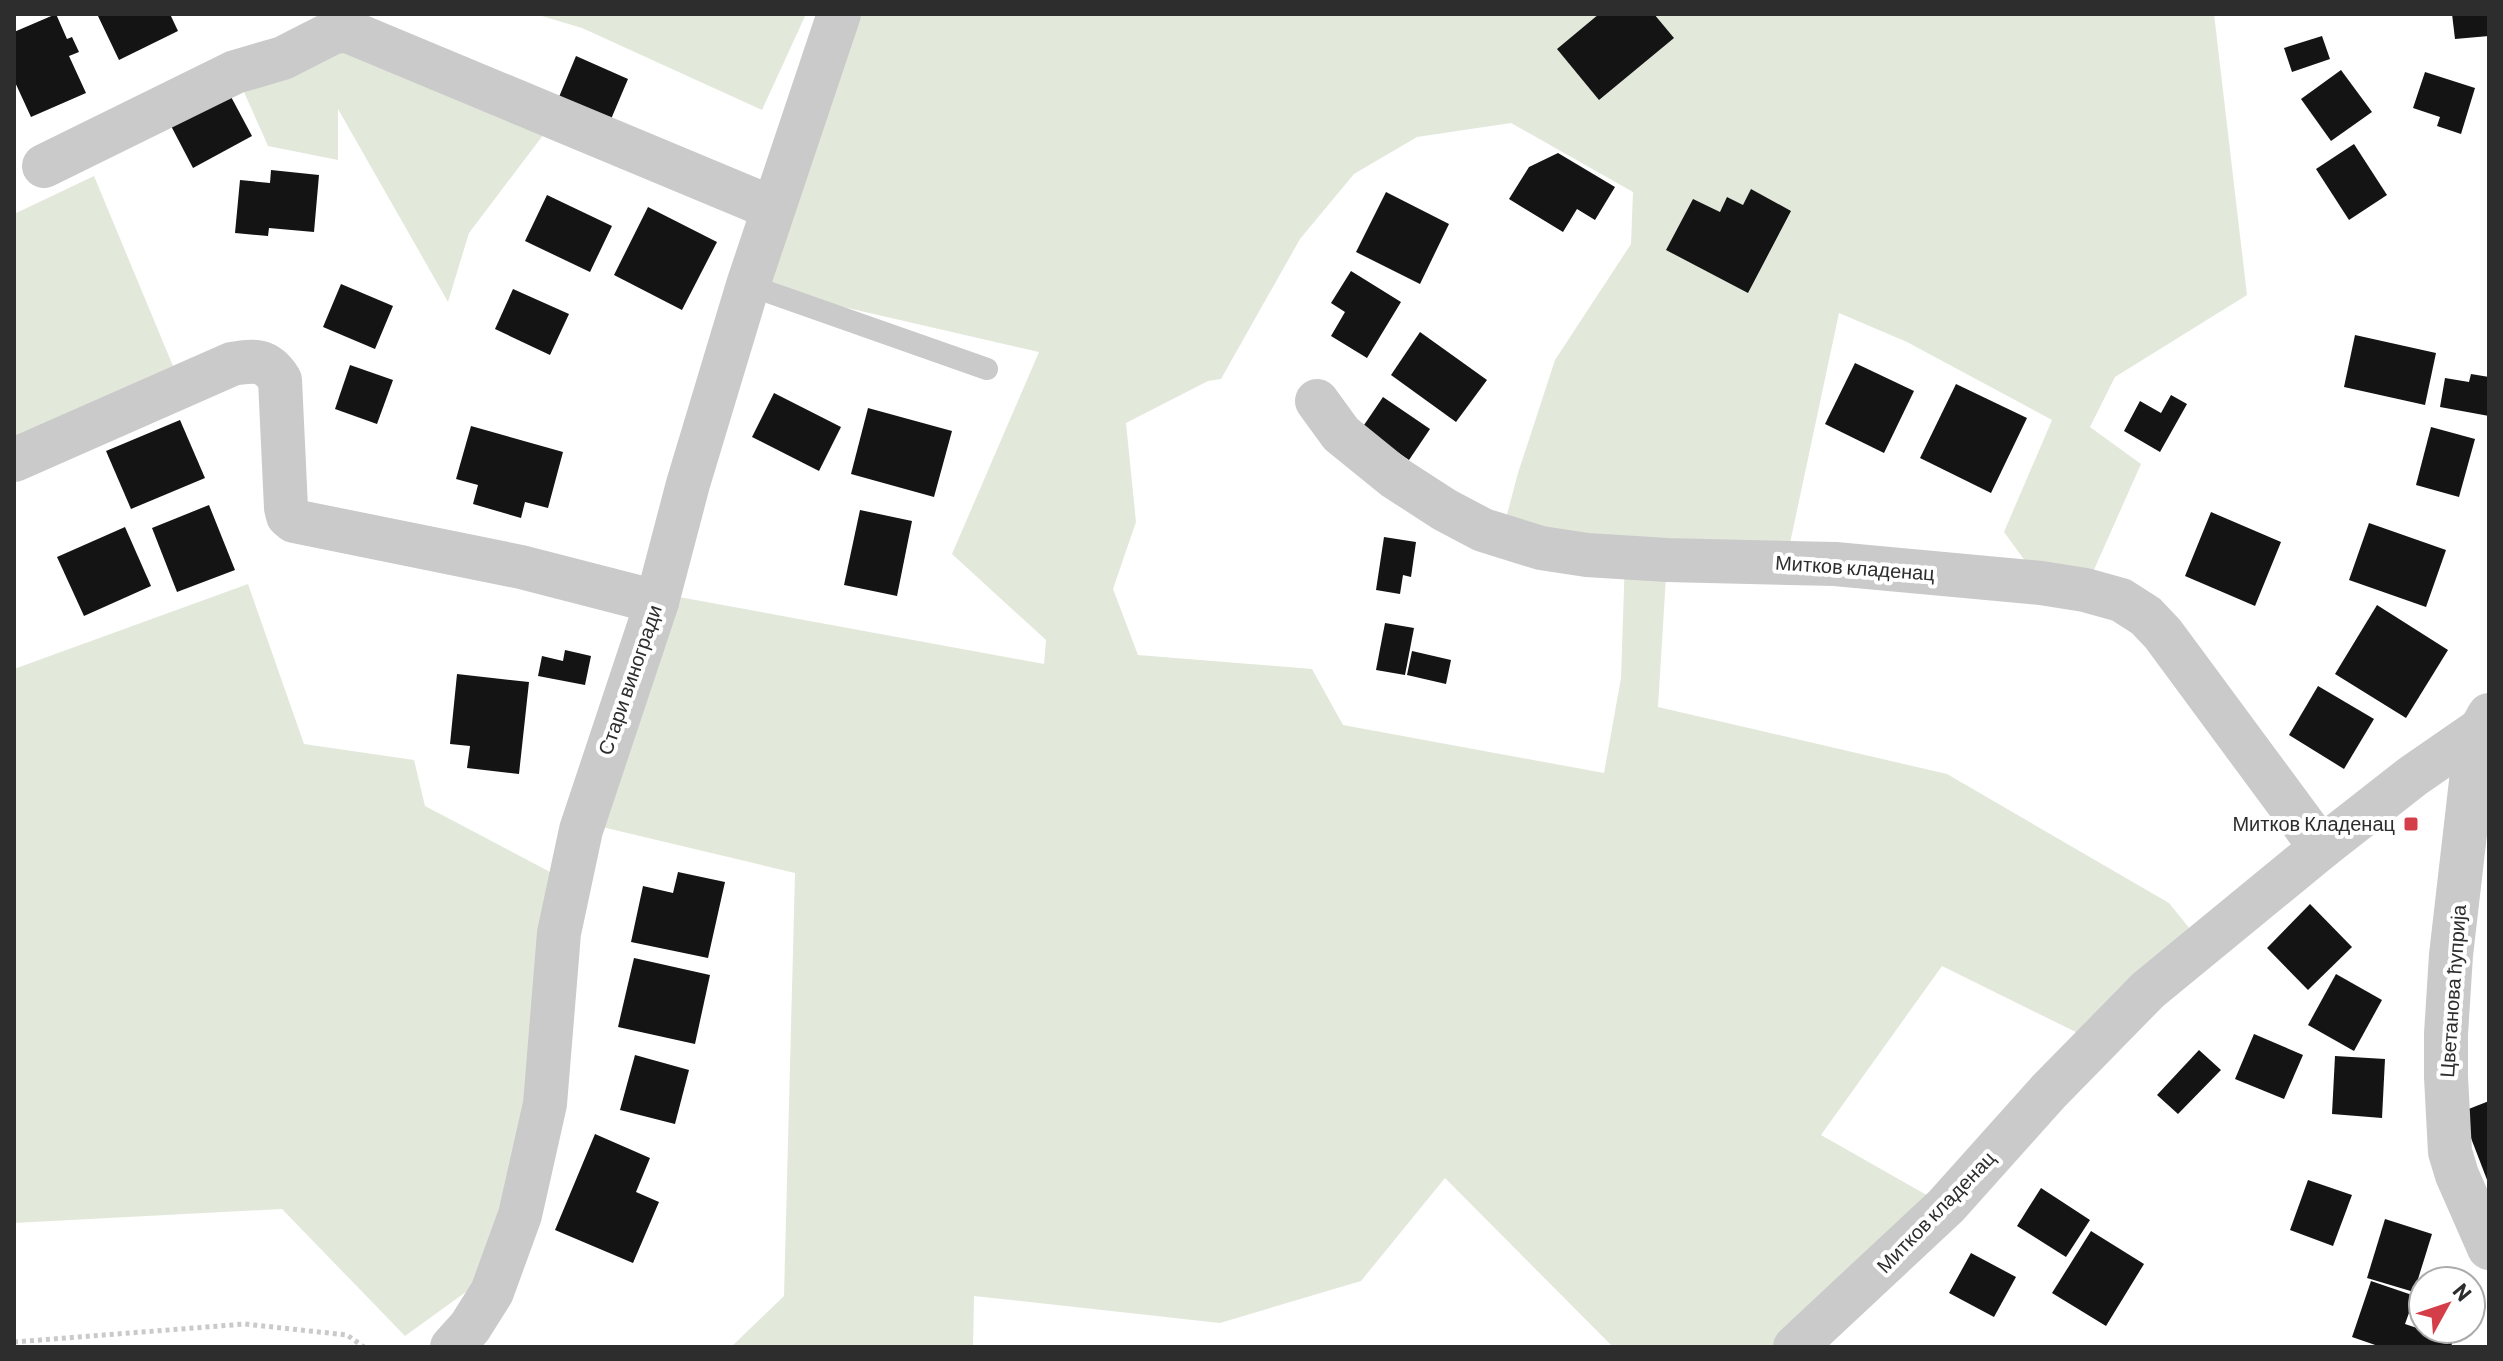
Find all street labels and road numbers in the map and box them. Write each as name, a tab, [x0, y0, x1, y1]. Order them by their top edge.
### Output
street label: Митков кладенац	[1774, 549, 1936, 585]
street label: Стари виногради	[592, 601, 666, 758]
street label: Цветанова ћуприја	[2434, 903, 2470, 1078]
street label: Митков кладенац	[1871, 1145, 1999, 1277]

